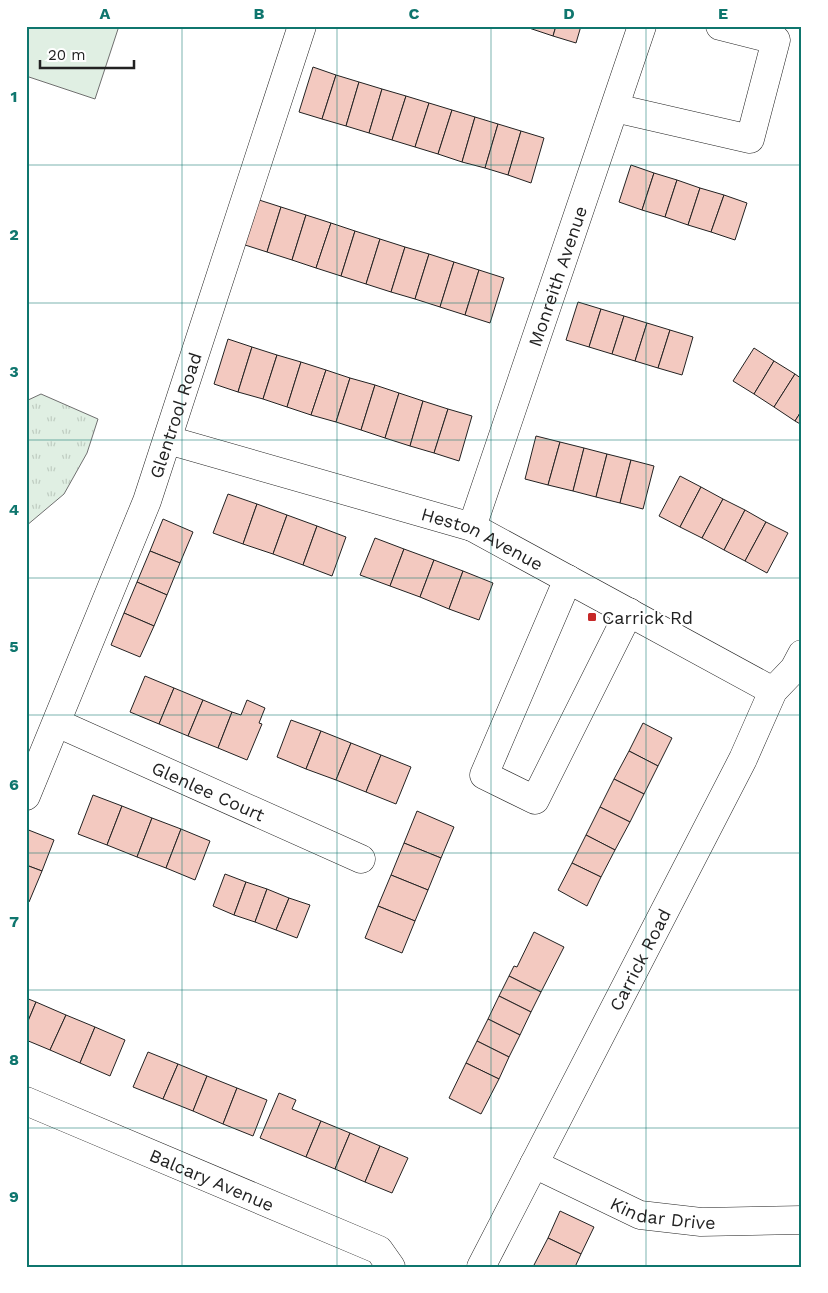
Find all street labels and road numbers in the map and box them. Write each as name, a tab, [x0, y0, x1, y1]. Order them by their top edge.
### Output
street label: Monreith Avenue	[524, 203, 591, 349]
street label: Glentrool Road	[145, 350, 205, 481]
street label: Heston Avenue	[419, 503, 547, 574]
street label: Glenlee Court	[149, 756, 269, 825]
street label: Carrick Road	[605, 905, 675, 1014]
street label: Balcary Avenue	[147, 1144, 278, 1215]
street label: Kindar Drive	[607, 1192, 716, 1233]

